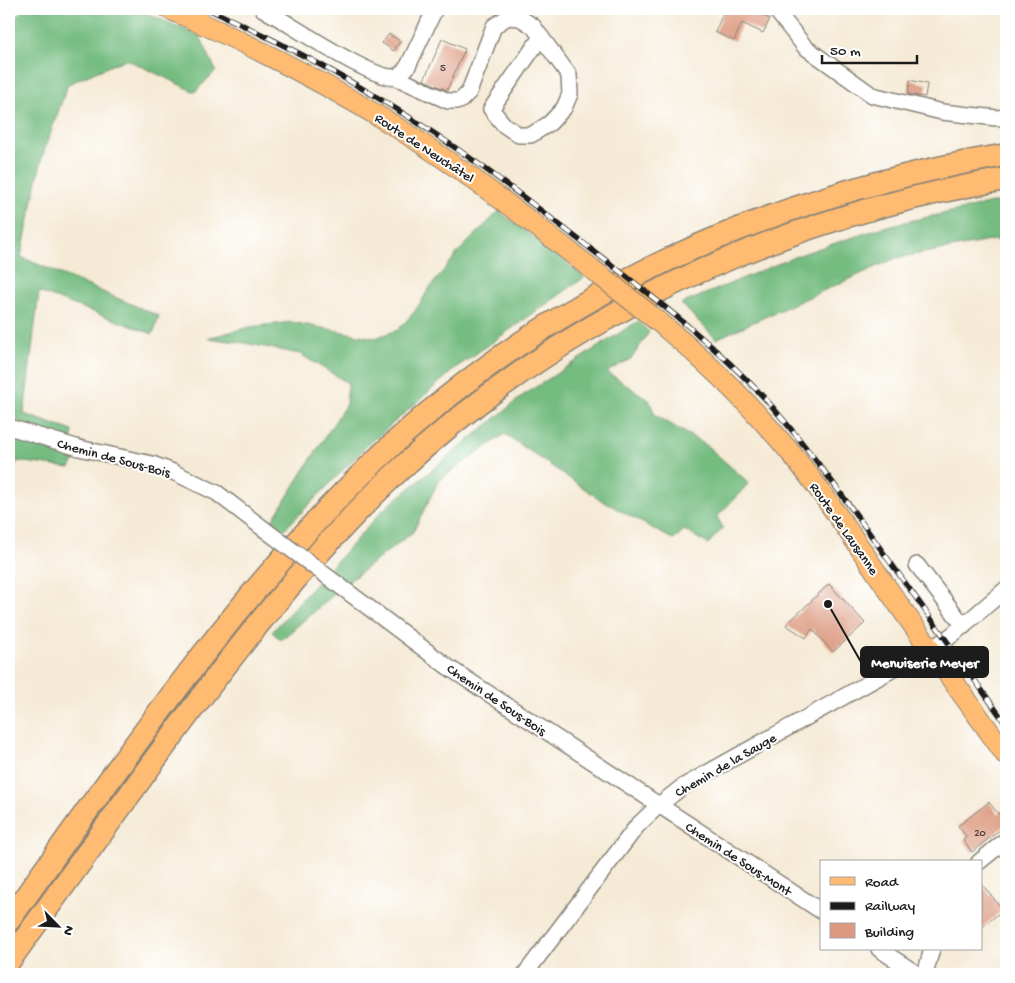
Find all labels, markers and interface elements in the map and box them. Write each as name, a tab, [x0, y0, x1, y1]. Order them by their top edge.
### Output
scale bar	[822, 32, 918, 64]
text: 50 m	[830, 43, 861, 61]
house number: 5	[440, 63, 446, 75]
street label: Route de Neuchâtel	[371, 111, 477, 188]
street label: Chemin de Sous-Bois	[55, 436, 173, 483]
street label: Route de Lausanne	[805, 480, 882, 580]
callout: Menuiserie Meyer	[861, 647, 988, 677]
text: Menuiserie Meyer	[871, 655, 980, 673]
street label: Chemin de Sous-Bois	[443, 661, 549, 741]
street label: Chemin de la Sauge	[673, 730, 781, 802]
street label: Chemin de Sous-Mont	[681, 819, 795, 901]
house number: 20	[974, 828, 986, 840]
legend	[820, 860, 982, 950]
text: Road	[865, 874, 899, 892]
text: Railway	[865, 898, 916, 916]
north arrow	[32, 900, 82, 950]
text: N	[58, 923, 77, 938]
text: Building	[864, 924, 914, 942]

